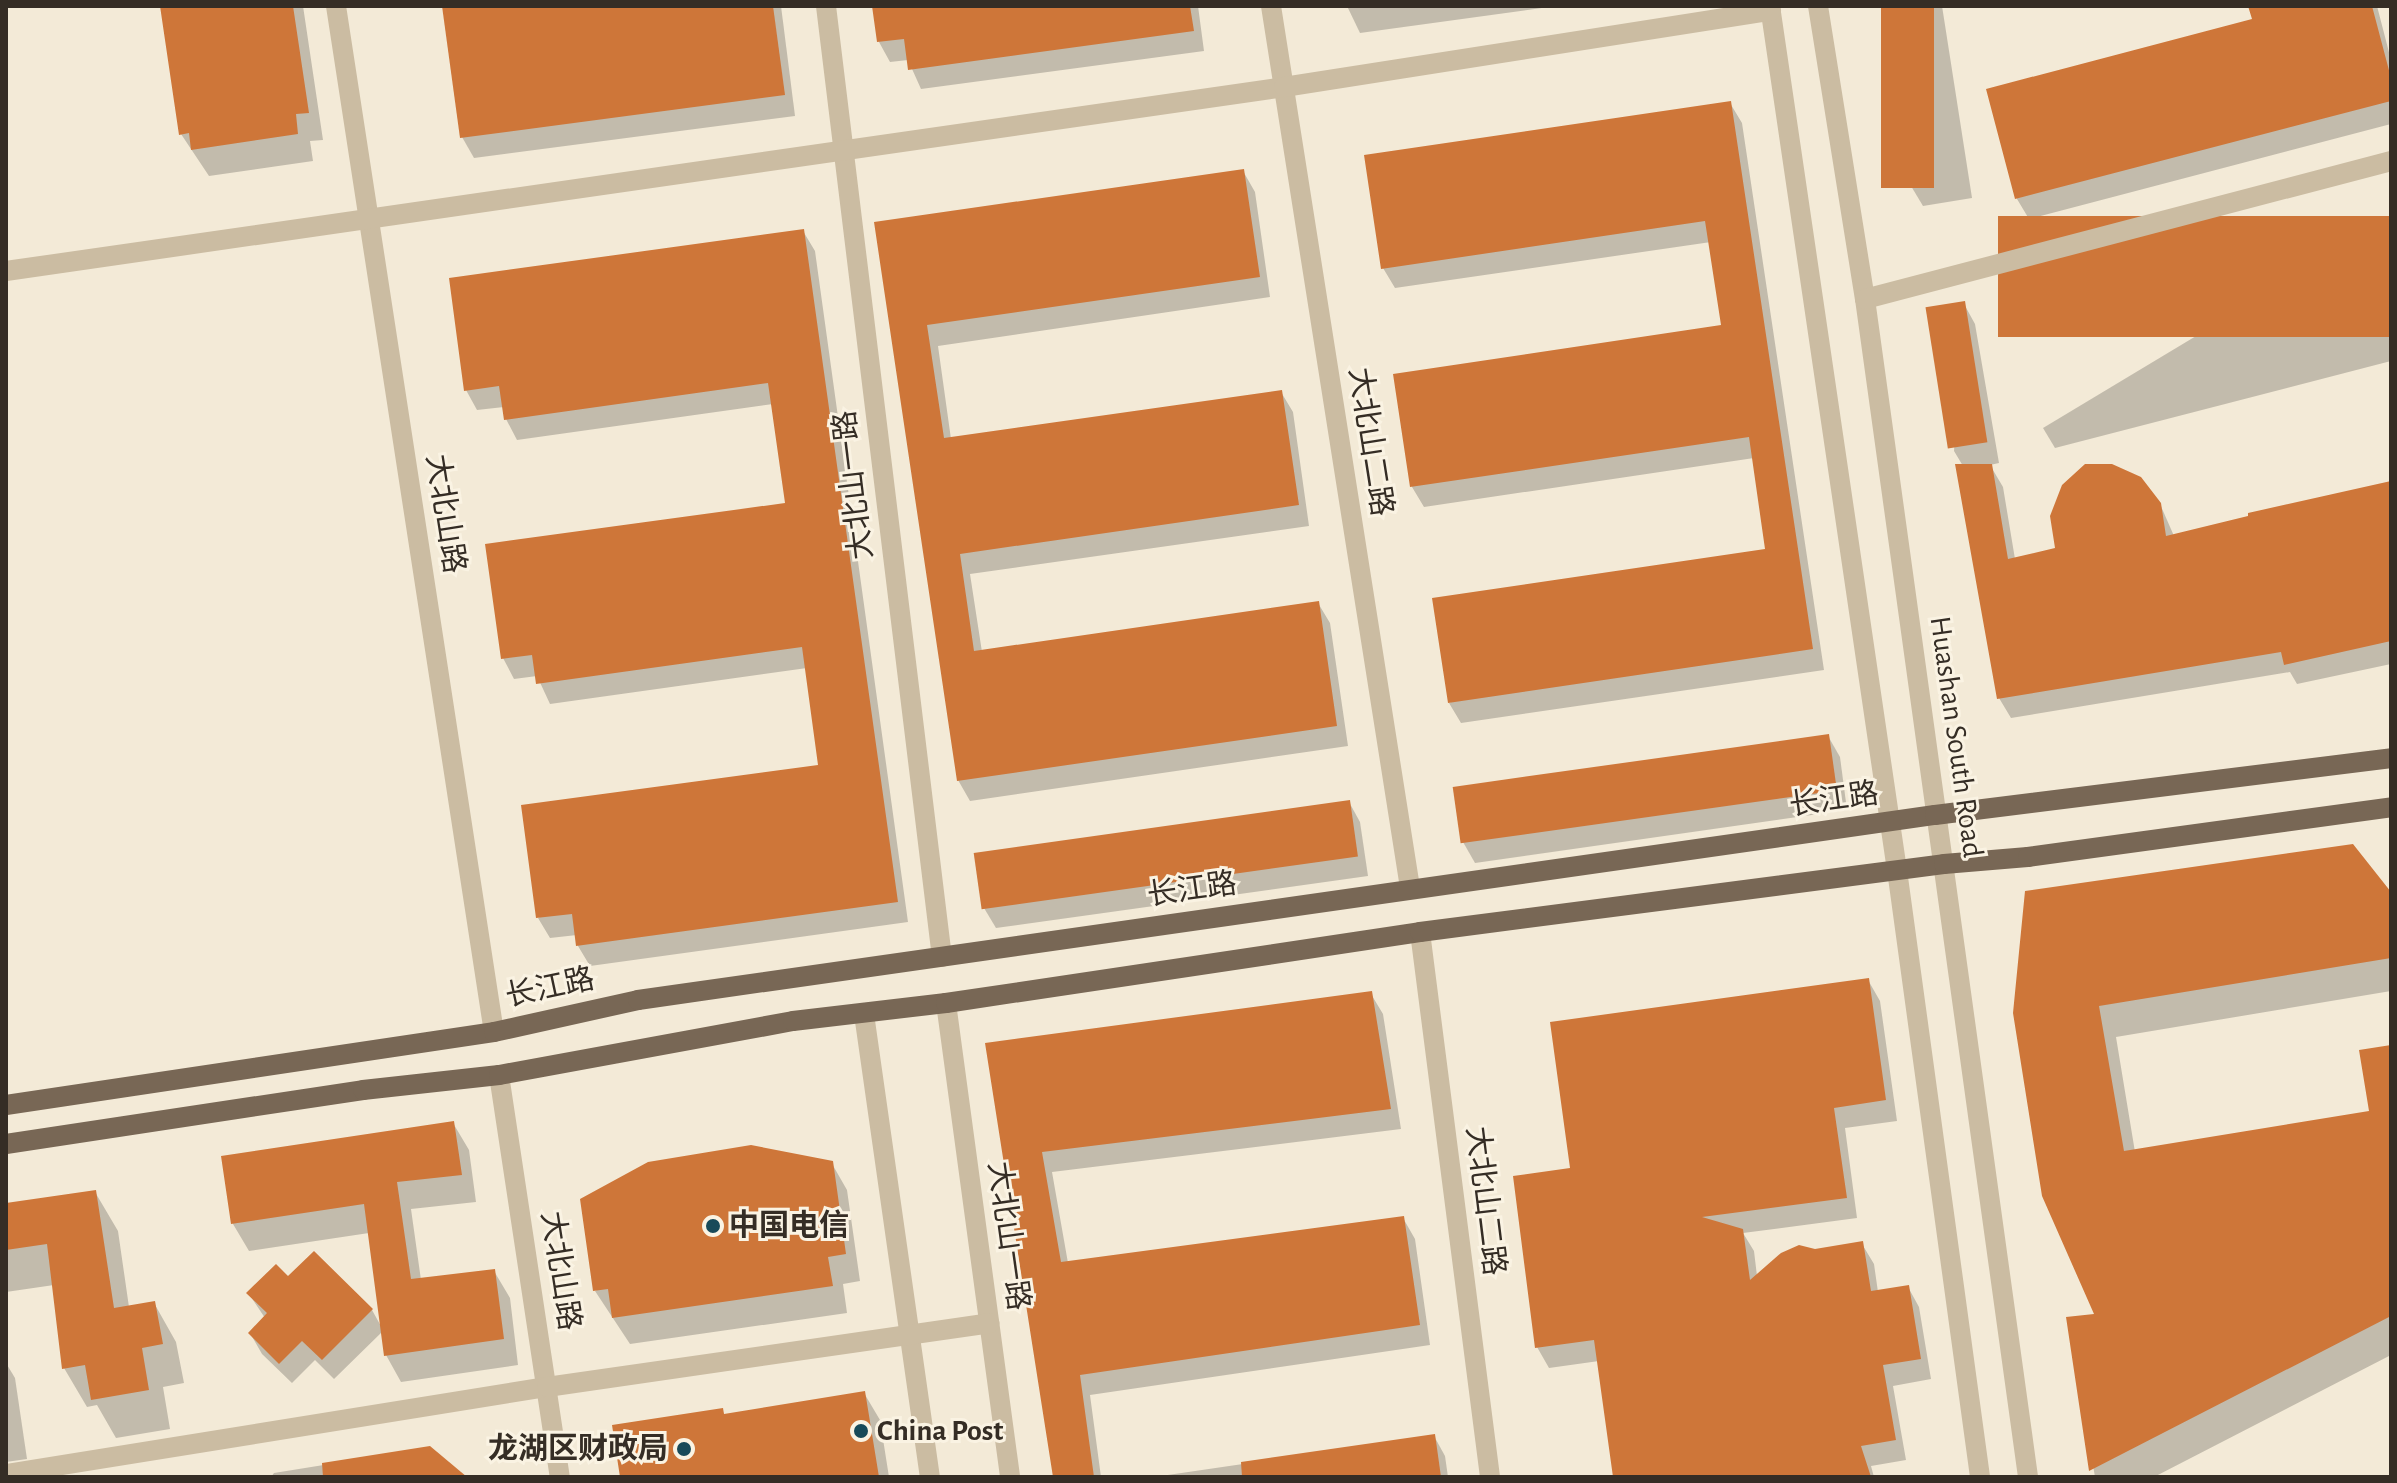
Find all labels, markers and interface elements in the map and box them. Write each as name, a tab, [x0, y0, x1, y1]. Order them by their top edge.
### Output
street label: 大北山二路	[1340, 365, 1400, 519]
street label: 大北山一路	[827, 408, 881, 562]
street label: 大北山路	[418, 452, 472, 576]
street label: Huashan South Road	[1921, 614, 1991, 860]
street label: 长江路	[1787, 776, 1881, 824]
street label: 长江路	[1145, 866, 1239, 914]
street label: 长江路	[502, 961, 598, 1015]
street label: 大北山二路	[1458, 1124, 1512, 1278]
street label: 大北山一路	[980, 1159, 1036, 1313]
place label: 中国电信	[729, 1208, 849, 1244]
street label: 大北山路	[533, 1209, 587, 1333]
marker: 中国电信	[704, 1217, 722, 1235]
place label: China Post	[877, 1413, 1003, 1449]
marker: China Post	[852, 1422, 870, 1440]
place label: 龙湖区财政局	[488, 1431, 668, 1467]
marker: 龙湖区财政局	[675, 1440, 693, 1458]

